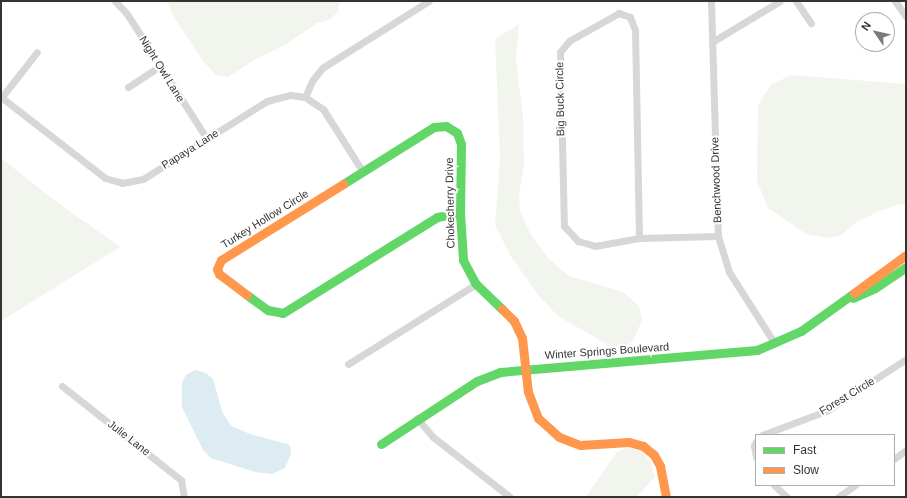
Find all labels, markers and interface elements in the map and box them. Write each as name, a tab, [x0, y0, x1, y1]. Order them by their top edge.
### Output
north arrow	[855, 12, 895, 52]
text: N	[859, 19, 873, 33]
street label: Night Owl Lane	[136, 34, 188, 104]
street label: Big Buck Circle	[553, 62, 567, 136]
street label: Papaya Lane	[159, 126, 221, 172]
street label: Benchwood Drive	[708, 137, 724, 223]
street label: Chokecherry Drive	[443, 157, 457, 249]
street label: Turkey Hollow Circle	[219, 187, 311, 251]
street label: Winter Springs Boulevard	[544, 340, 670, 362]
street label: Forest Circle	[817, 374, 877, 418]
street label: Julie Lane	[105, 417, 153, 459]
legend	[755, 434, 895, 486]
text: Fast	[793, 443, 816, 457]
text: Slow	[793, 463, 819, 477]

